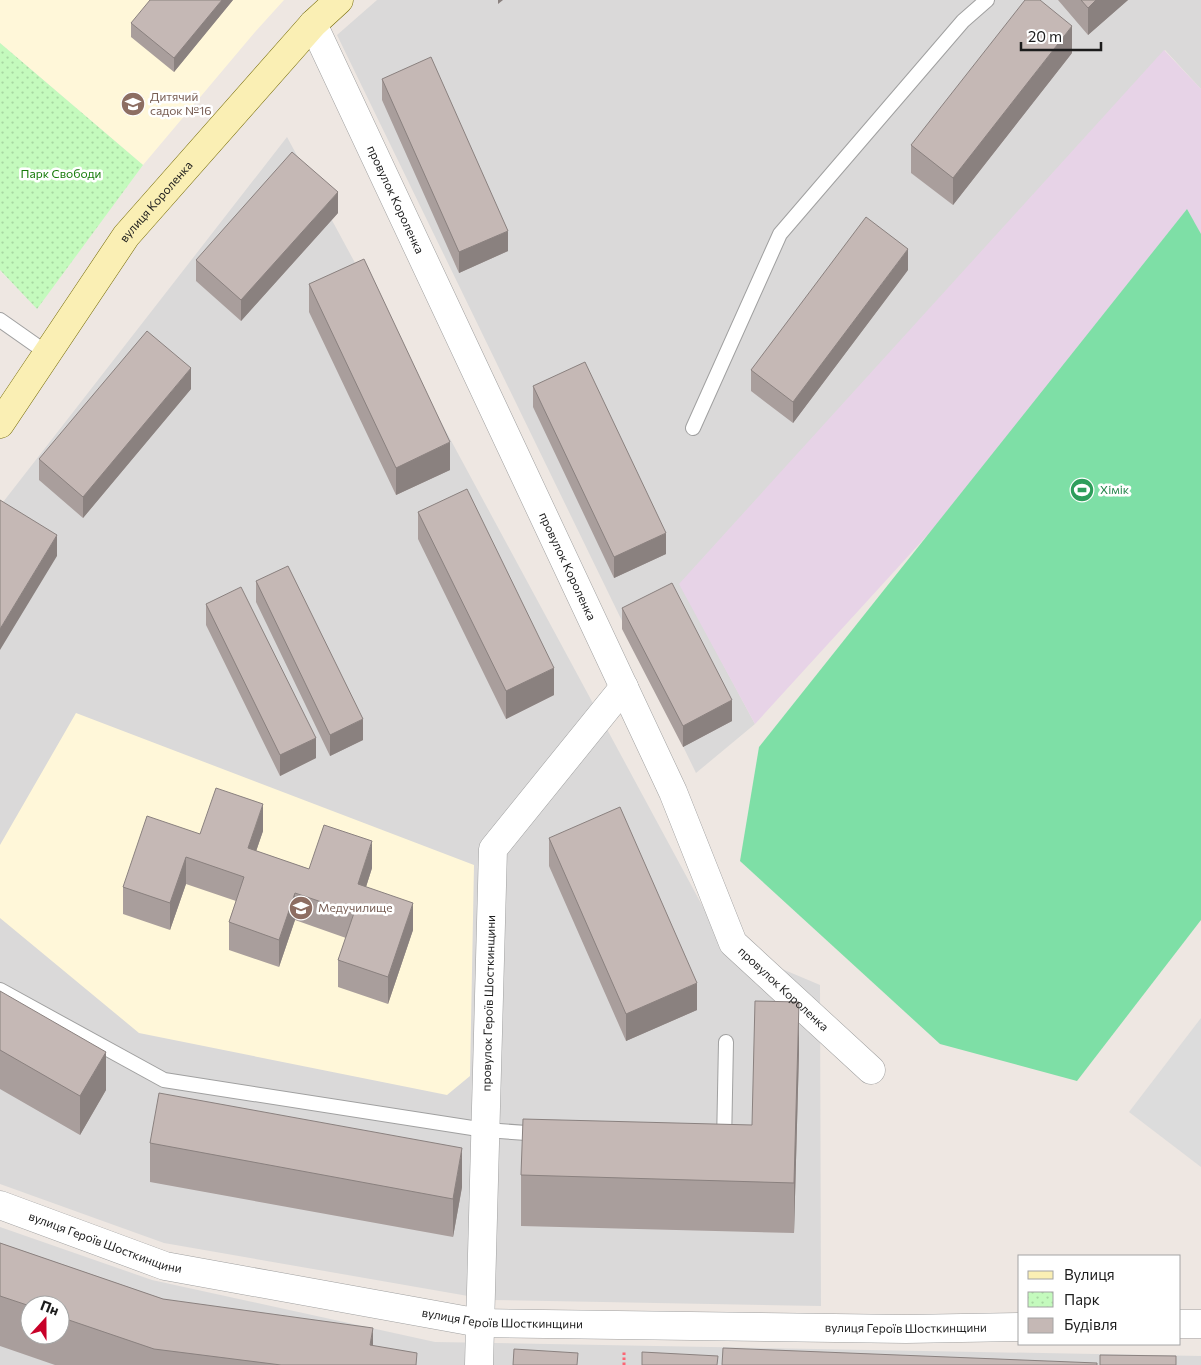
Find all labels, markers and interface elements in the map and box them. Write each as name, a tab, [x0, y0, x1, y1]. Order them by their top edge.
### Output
scale bar	[1021, 20, 1101, 52]
text: 20 m	[1028, 27, 1062, 45]
place label: Дитячий садок №16	[150, 89, 212, 117]
school or university icon: Дитячий садок №16	[120, 91, 146, 117]
street label: провулок Короленка	[365, 143, 428, 256]
street label: вулиця Короленка	[116, 158, 195, 244]
park label: Парк Свободи	[21, 166, 101, 180]
sports icon: Хімік	[1069, 477, 1095, 503]
place label: Хімік	[1100, 482, 1130, 496]
street label: провулок Короленка	[537, 510, 599, 622]
school or university icon: Медучилище	[288, 895, 314, 921]
place label: Медучилище	[318, 900, 393, 914]
street label: провулок Героїв Шосткинщини	[478, 915, 497, 1091]
street label: провулок Короленка	[736, 944, 832, 1034]
street label: вулиця Героїв Шосткинщини	[27, 1208, 183, 1275]
legend	[1018, 1255, 1181, 1345]
text: Вулиця	[1064, 1265, 1115, 1283]
text: Парк	[1064, 1290, 1100, 1308]
north arrow	[20, 1295, 70, 1345]
text: Пн	[38, 1296, 62, 1319]
street label: вулиця Героїв Шосткинщини	[421, 1305, 583, 1330]
text: Будівля	[1064, 1315, 1117, 1333]
street label: вулиця Героїв Шосткинщини	[825, 1320, 987, 1335]

